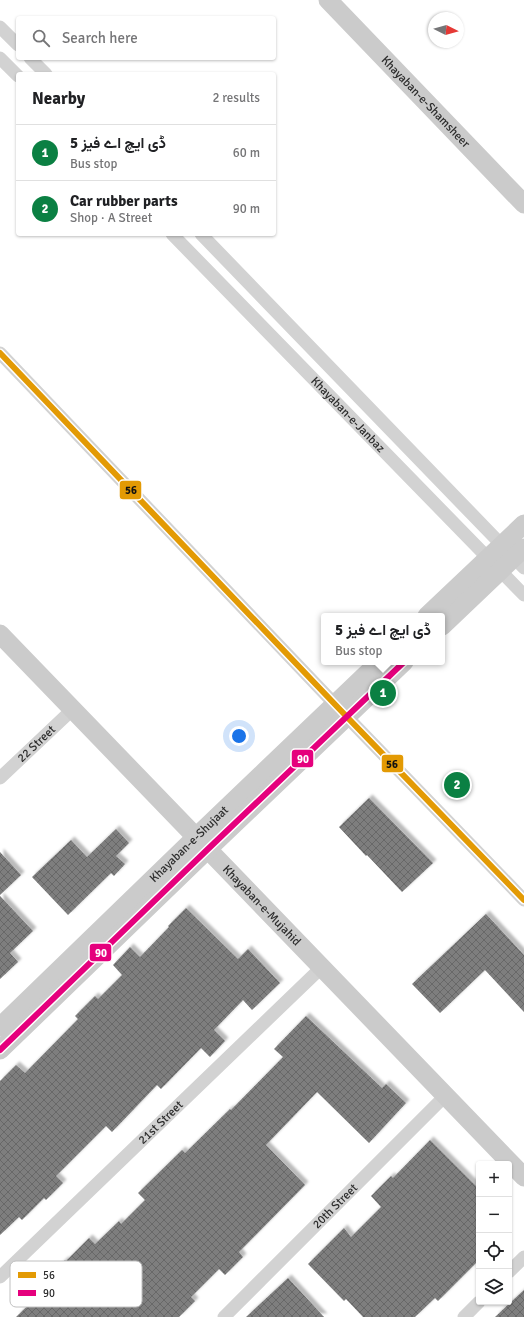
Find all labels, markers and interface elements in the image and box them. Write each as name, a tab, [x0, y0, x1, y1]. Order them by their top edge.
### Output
north arrow	[428, 12, 464, 48]
search box	[16, 16, 276, 60]
icon: search	[30, 27, 52, 49]
text: Search here	[62, 29, 138, 47]
street label: Khayaban-e-Shamsheer	[378, 53, 473, 152]
text: Nearby	[32, 88, 85, 109]
text: 2 results	[212, 90, 260, 106]
text: 5 ڈی ایچ اے فیز	[70, 134, 166, 152]
text: 1	[41, 145, 49, 161]
text: 60 m	[233, 145, 260, 161]
text: Bus stop	[70, 156, 117, 172]
text: Car rubber parts	[70, 192, 178, 210]
text: 2	[41, 201, 49, 217]
text: 90 m	[233, 201, 260, 217]
text: Shop · A Street	[70, 210, 152, 226]
street label: Khayaban-e-Janbaz	[307, 374, 388, 456]
line badge: 56	[119, 480, 142, 500]
text: 56	[125, 484, 137, 497]
popup	[321, 613, 445, 665]
text: 5 ڈی ایچ اے فیز	[335, 621, 431, 639]
text: Bus stop	[335, 643, 382, 659]
pin: 1	[370, 678, 396, 708]
street label: 22 Street	[14, 722, 59, 766]
your location	[229, 726, 249, 746]
line badge: 90	[291, 749, 314, 768]
text: 90	[297, 753, 309, 766]
line badge: 56	[381, 754, 404, 773]
text: 56	[386, 758, 398, 771]
pin: 2	[444, 770, 470, 800]
street label: Khayaban-e-Shujaat	[147, 803, 232, 886]
street label: Khayaban-e-Mujahid	[219, 862, 304, 949]
line badge: 90	[89, 943, 112, 962]
text: 90	[95, 947, 107, 960]
street label: 21st Street	[135, 1098, 187, 1148]
map controls	[476, 1161, 512, 1305]
button: +	[476, 1161, 512, 1197]
street label: 20th Street	[310, 1181, 361, 1232]
button: −	[476, 1197, 512, 1233]
button: locate	[476, 1233, 512, 1269]
legend	[10, 1261, 142, 1307]
text: 56	[43, 1269, 55, 1282]
button: layers	[476, 1269, 512, 1305]
text: 90	[43, 1287, 55, 1300]

